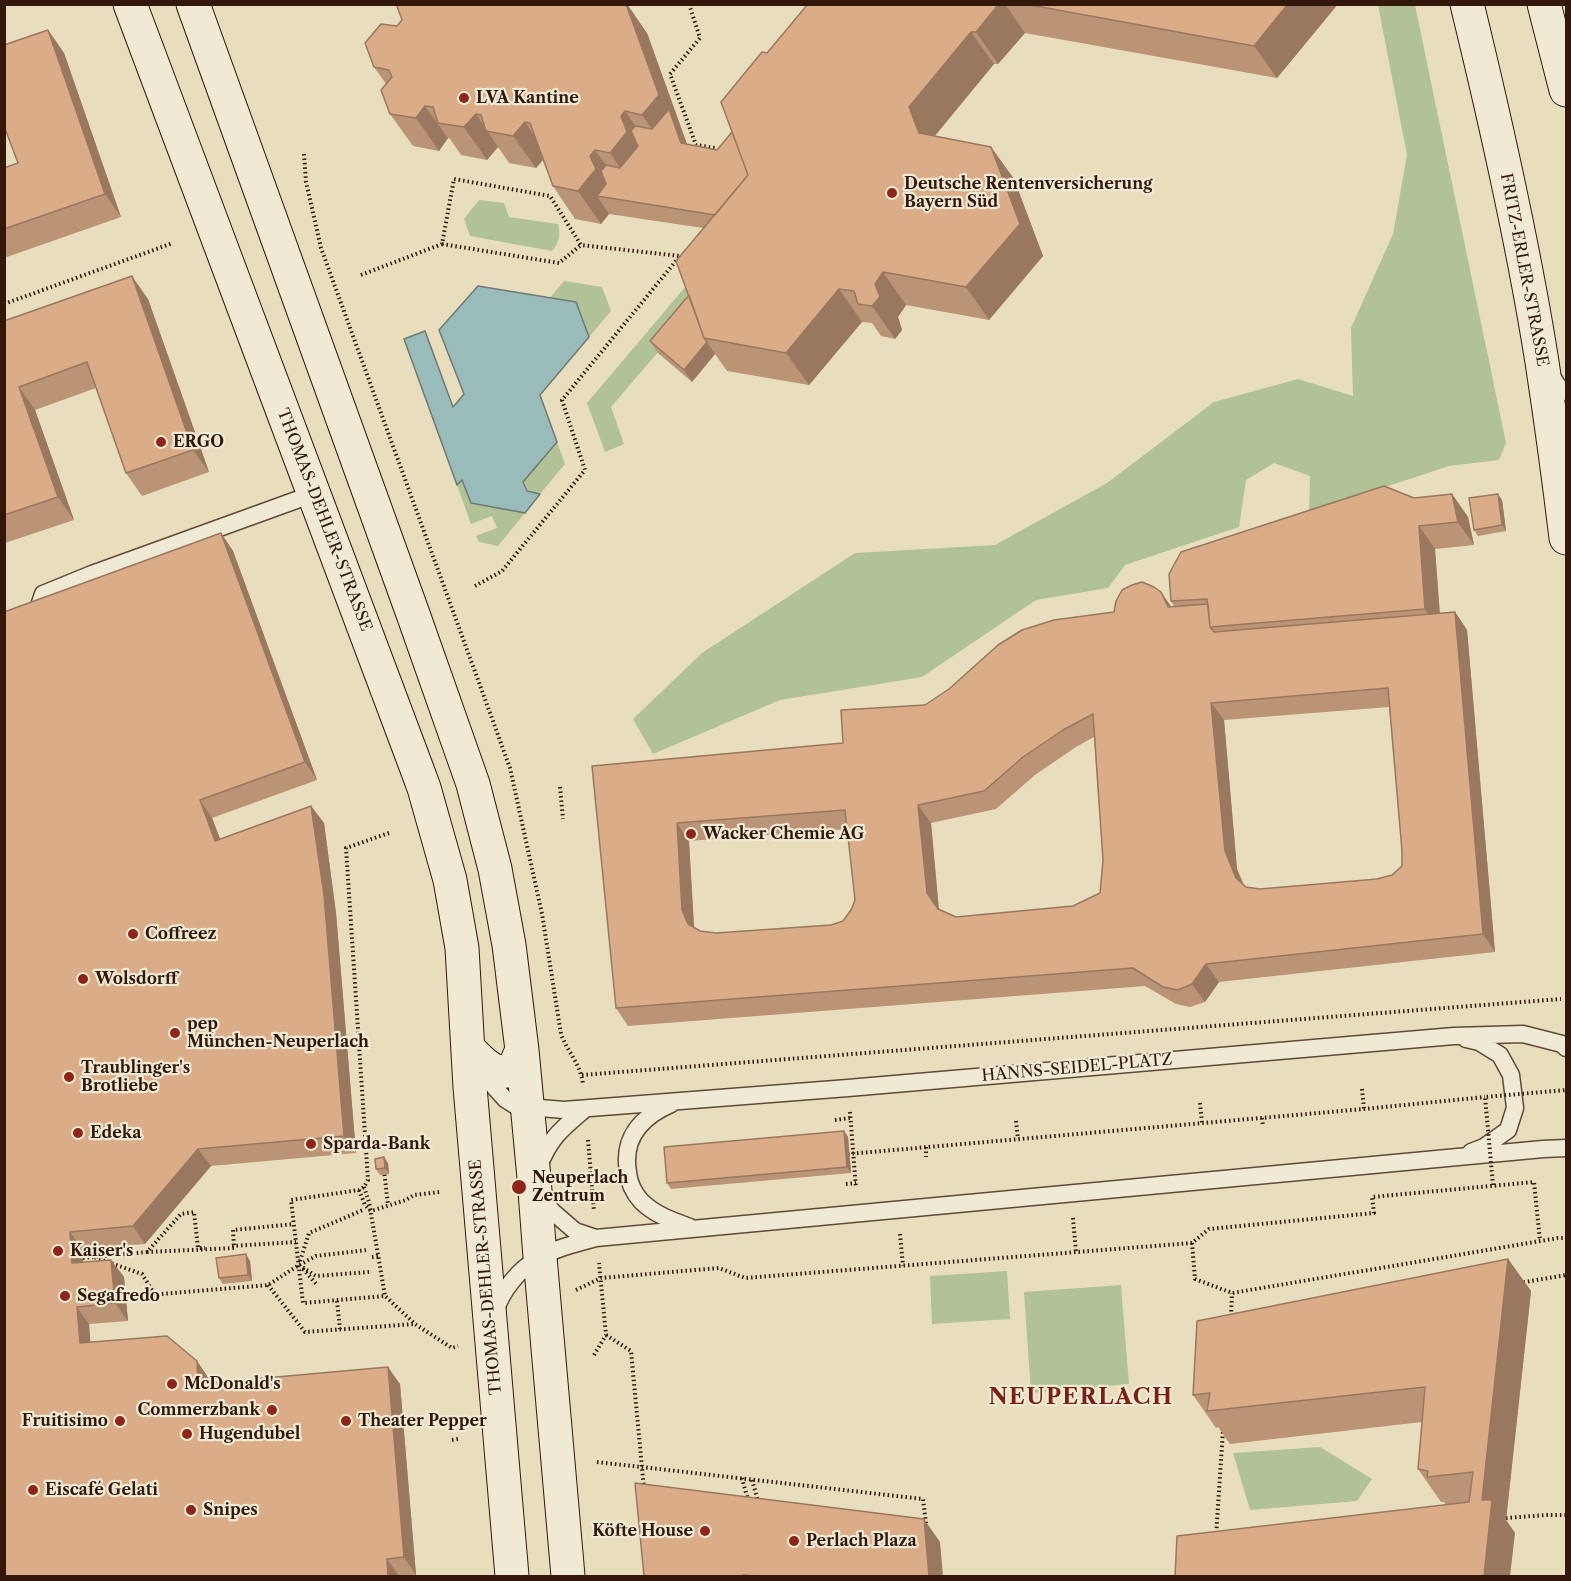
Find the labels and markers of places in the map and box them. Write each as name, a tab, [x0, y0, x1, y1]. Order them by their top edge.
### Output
place label: LVA Kantine	[476, 88, 579, 108]
marker: LVA Kantine	[457, 91, 471, 105]
place label: Deutsche Rentenversicherung Bayern Süd	[904, 174, 1152, 212]
marker: Deutsche Rentenversicherung Bayern Süd	[885, 186, 899, 200]
place label: ERGO	[173, 432, 224, 452]
marker: ERGO	[154, 435, 168, 449]
place label: Wacker Chemie AG	[703, 824, 864, 844]
marker: Wacker Chemie AG	[684, 827, 698, 841]
place label: Coffreez	[145, 924, 216, 944]
marker: Coffreez	[126, 927, 140, 941]
place label: Wolsdorff	[95, 969, 177, 989]
marker: Wolsdorff	[76, 972, 90, 986]
place label: pep München-Neuperlach	[187, 1014, 369, 1052]
marker: pep München-Neuperlach	[168, 1026, 182, 1040]
place label: Traublinger's Brotliebe	[81, 1058, 190, 1096]
marker: Traublinger's Brotliebe	[62, 1070, 76, 1084]
place label: Edeka	[90, 1123, 141, 1143]
marker: Edeka	[71, 1126, 85, 1140]
place label: Sparda-Bank	[323, 1134, 430, 1154]
marker: Sparda-Bank	[304, 1137, 318, 1151]
place label: Neuperlach Zentrum	[532, 1168, 628, 1206]
marker: Neuperlach Zentrum	[510, 1178, 528, 1196]
place label: Kaiser's	[70, 1241, 133, 1261]
marker: Kaiser's	[51, 1244, 65, 1258]
place label: Segafredo	[77, 1286, 160, 1306]
marker: Segafredo	[58, 1289, 72, 1303]
place label: McDonald's	[184, 1374, 281, 1394]
marker: McDonald's	[165, 1377, 179, 1391]
place label: Commerzbank	[137, 1400, 260, 1420]
marker: Commerzbank	[265, 1403, 279, 1417]
place label: Fruitisimo	[22, 1411, 108, 1431]
place label: Theater Pepper	[358, 1411, 487, 1431]
marker: Fruitisimo	[113, 1414, 127, 1428]
marker: Theater Pepper	[339, 1414, 353, 1428]
place label: Hugendubel	[199, 1424, 300, 1444]
marker: Hugendubel	[180, 1427, 194, 1441]
place label: Eiscafé Gelati	[45, 1480, 158, 1500]
marker: Eiscafé Gelati	[26, 1483, 40, 1497]
place label: Snipes	[203, 1500, 258, 1520]
marker: Snipes	[184, 1503, 198, 1517]
place label: Köfte House	[592, 1521, 693, 1541]
marker: Köfte House	[698, 1524, 712, 1538]
place label: Perlach Plaza	[806, 1531, 917, 1551]
marker: Perlach Plaza	[787, 1534, 801, 1548]

